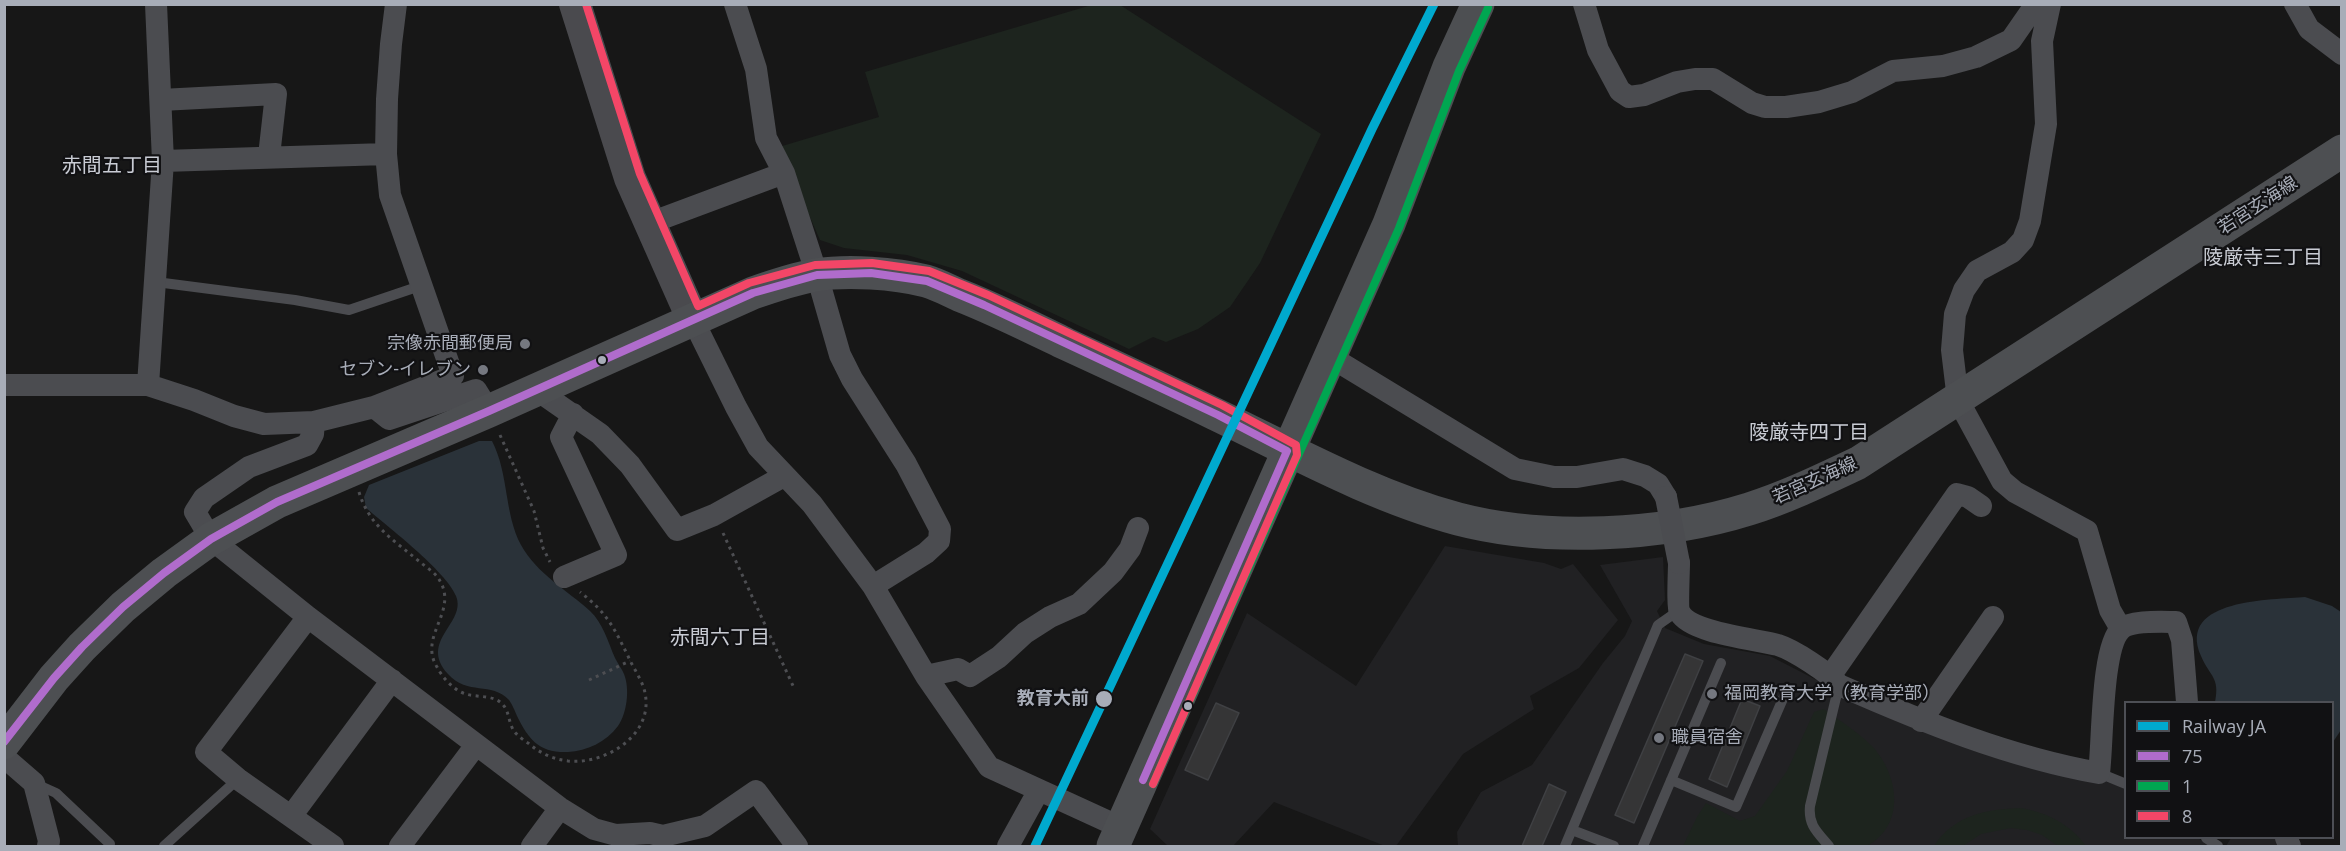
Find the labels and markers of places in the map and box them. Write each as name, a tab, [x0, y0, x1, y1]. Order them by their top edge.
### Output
place label: 宗像赤間郵便局	[387, 333, 513, 355]
marker: 宗像赤間郵便局	[518, 337, 532, 351]
unlabelled marker	[596, 354, 608, 366]
place label: セブン-イレブン	[339, 359, 471, 381]
marker: セブン-イレブン	[476, 363, 490, 377]
place label: 福岡教育大学（教育学部）	[1724, 683, 1940, 705]
marker: 福岡教育大学（教育学部）	[1705, 687, 1719, 701]
place label: 教育大前	[1017, 688, 1089, 710]
marker: 教育大前	[1094, 689, 1114, 709]
unlabelled marker	[1182, 700, 1194, 712]
place label: 職員宿舎	[1671, 727, 1743, 749]
marker: 職員宿舎	[1652, 731, 1666, 745]

